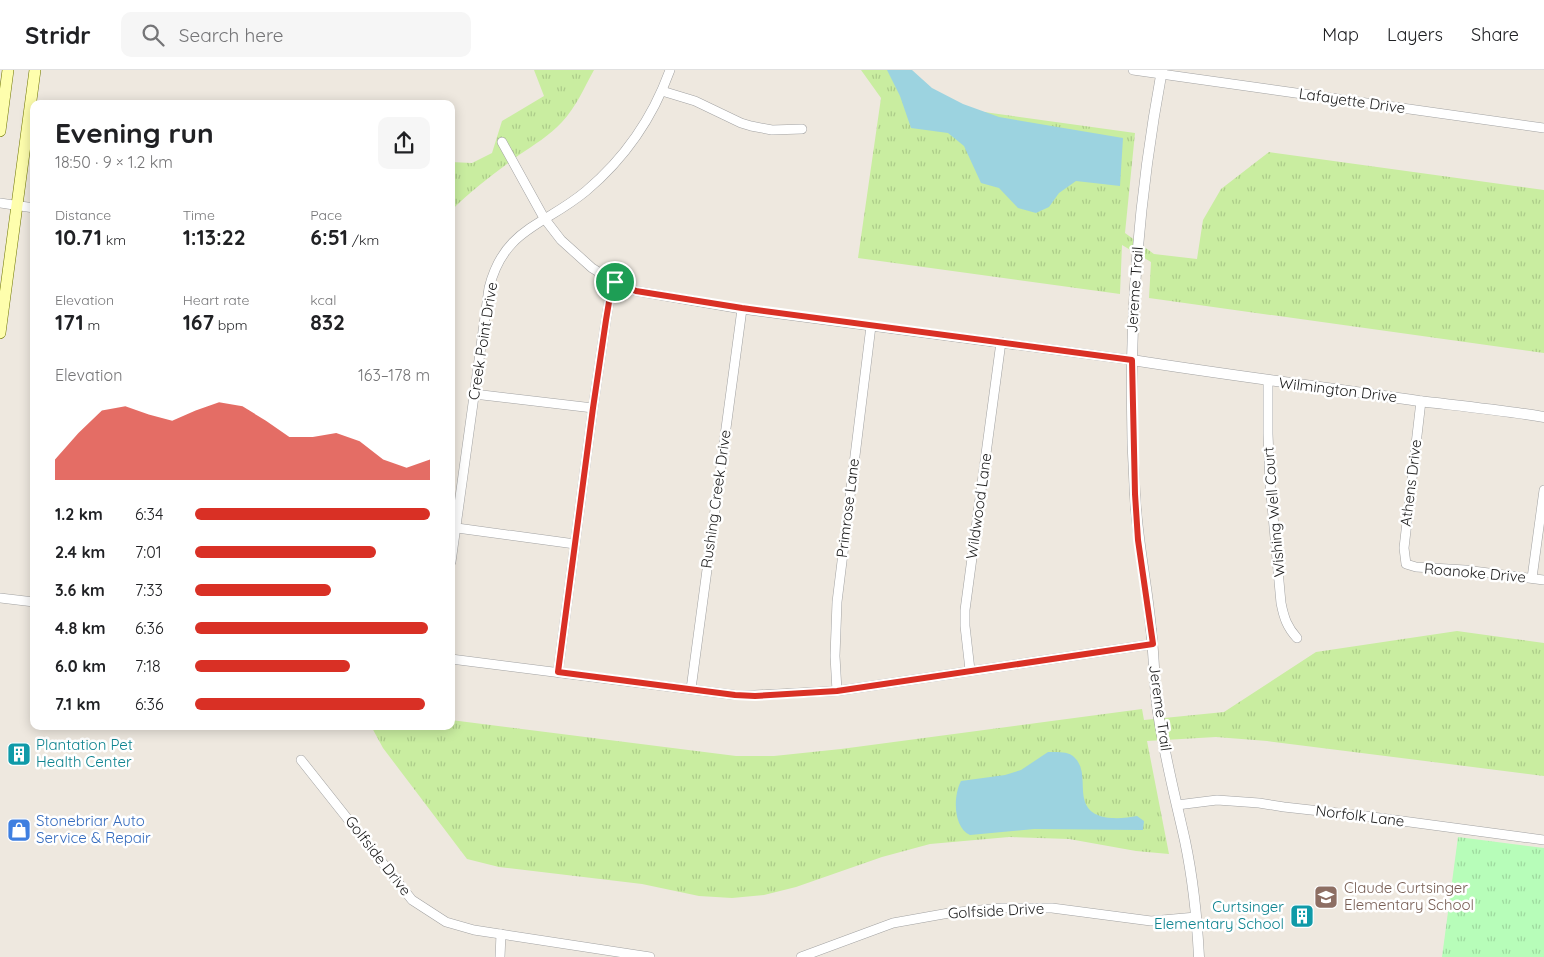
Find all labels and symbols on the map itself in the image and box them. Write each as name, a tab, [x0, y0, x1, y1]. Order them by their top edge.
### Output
street label: Lafayette Drive	[1298, 84, 1407, 117]
street label: Jereme Trail	[1122, 246, 1147, 334]
pin	[594, 261, 636, 303]
street label: Creek Point Drive	[464, 281, 501, 401]
street label: Wilmington Drive	[1278, 373, 1398, 406]
street label: Rushing Creek Drive	[696, 428, 735, 569]
street label: Athens Drive	[1396, 438, 1425, 528]
street label: Wishing Well Court	[1258, 446, 1289, 578]
street label: Wildwood Lane	[962, 452, 995, 560]
street label: Primrose Lane	[832, 457, 863, 559]
street label: Roanoke Drive	[1423, 559, 1527, 586]
street label: Jereme Trail	[1145, 664, 1176, 752]
place label: Plantation Pet Health Center	[36, 735, 133, 771]
building icon: Plantation Pet Health Center	[6, 741, 32, 767]
street label: Norfolk Lane	[1315, 801, 1406, 830]
place label: Stonebriar Auto Service & Repair	[36, 811, 151, 847]
street label: Golfside Drive	[341, 812, 416, 900]
shop icon: Stonebriar Auto Service & Repair	[6, 817, 32, 843]
place label: Claude Curtsinger Elementary School	[1344, 878, 1474, 914]
school or university icon: Claude Curtsinger Elementary School	[1313, 884, 1339, 910]
place label: Curtsinger Elementary School	[1154, 897, 1284, 933]
street label: Golfside Drive	[947, 898, 1045, 923]
building icon: Curtsinger Elementary School	[1289, 903, 1315, 929]

